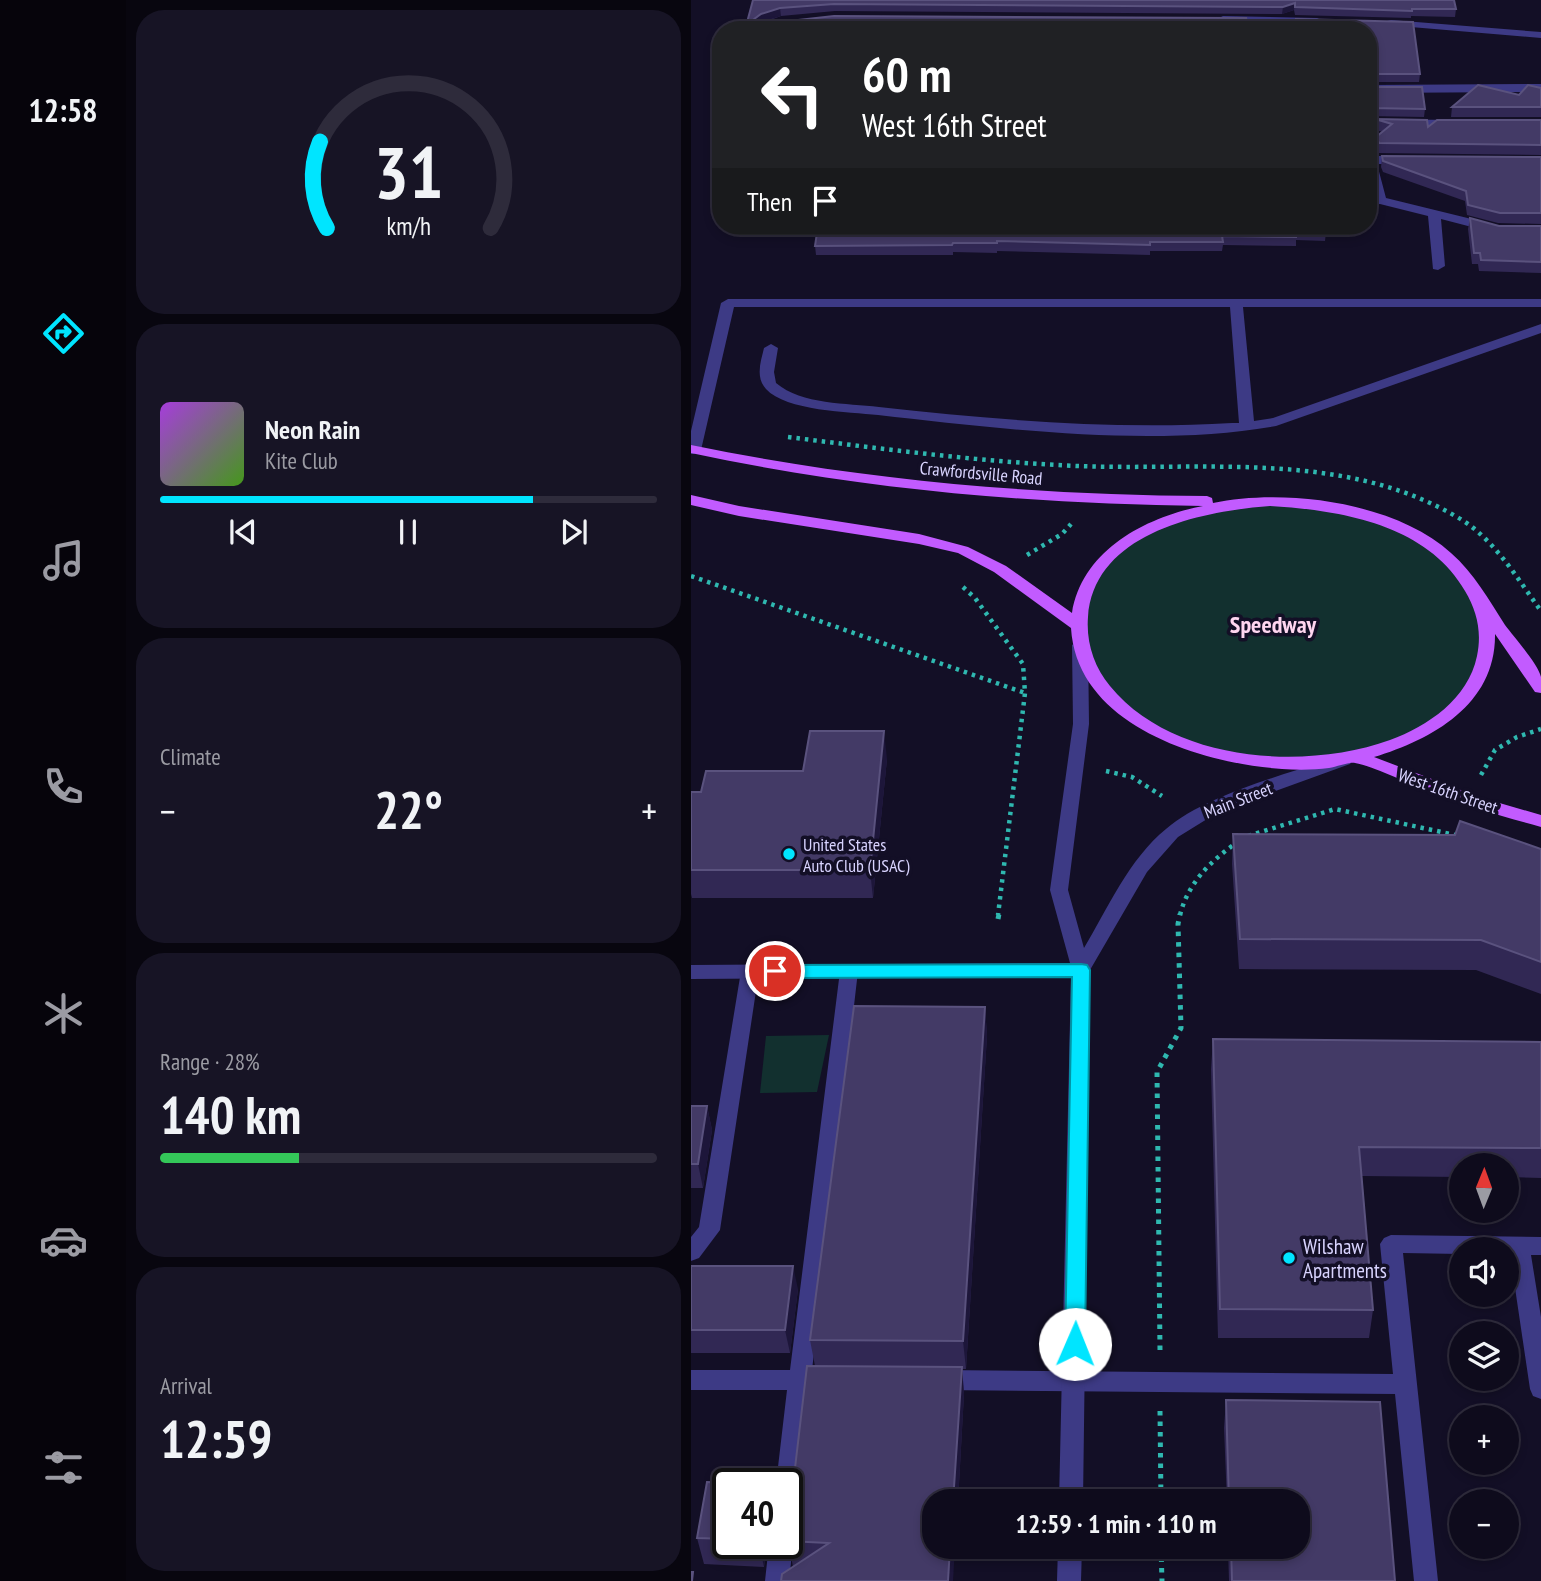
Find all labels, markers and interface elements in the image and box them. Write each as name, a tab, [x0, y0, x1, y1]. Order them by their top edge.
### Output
text: 60 m	[862, 42, 951, 106]
icon: left	[747, 49, 838, 140]
text: 12:58	[28, 89, 98, 131]
text: West 16th Street	[862, 104, 1047, 146]
text: 31	[374, 124, 443, 218]
icon: arrive	[806, 182, 844, 220]
text: Then	[747, 185, 792, 218]
text: km/h	[386, 210, 431, 242]
icon: directions	[39, 309, 88, 358]
text: Neon Rain	[265, 413, 360, 446]
text: Kite Club	[265, 446, 338, 475]
street label: Crawfordsville Road	[919, 456, 1043, 490]
icon: previous	[224, 513, 262, 551]
icon: pause	[389, 513, 427, 551]
icon: next	[555, 513, 593, 551]
icon: music	[39, 536, 88, 585]
district label: Speedway	[1230, 609, 1317, 640]
text: Climate	[160, 742, 221, 771]
icon: phone	[39, 762, 88, 811]
street label: West 16th Street	[1395, 763, 1501, 819]
text: 22°	[374, 776, 443, 843]
street label: Main Street	[1200, 776, 1276, 824]
text: −	[160, 786, 176, 835]
text: +	[641, 786, 657, 835]
place label: United States Auto Club (USAC)	[803, 833, 910, 877]
marker: United States Auto Club (USAC)	[781, 846, 797, 862]
pin	[745, 941, 805, 1001]
icon: arrive	[756, 952, 794, 990]
icon: climate	[39, 989, 88, 1038]
text: Range · 28%	[160, 1047, 260, 1076]
text: 140 km	[160, 1081, 301, 1148]
north arrow	[1449, 1153, 1519, 1223]
map controls	[1449, 1153, 1519, 1559]
icon: car	[39, 1216, 88, 1265]
place label: Wilshaw Apartments	[1303, 1233, 1387, 1284]
button: sound	[1449, 1237, 1519, 1307]
marker: Wilshaw Apartments	[1281, 1250, 1297, 1266]
position arrow	[1038, 1307, 1112, 1381]
button: layers	[1449, 1321, 1519, 1391]
text: Arrival	[160, 1371, 212, 1400]
text: 12:59	[160, 1405, 272, 1472]
button: +	[1449, 1405, 1519, 1475]
icon: filters	[39, 1443, 88, 1492]
speed limit sign: 40	[712, 1468, 803, 1559]
button: −	[1449, 1489, 1519, 1559]
text: 12:59 · 1 min · 110 m	[1016, 1507, 1216, 1540]

